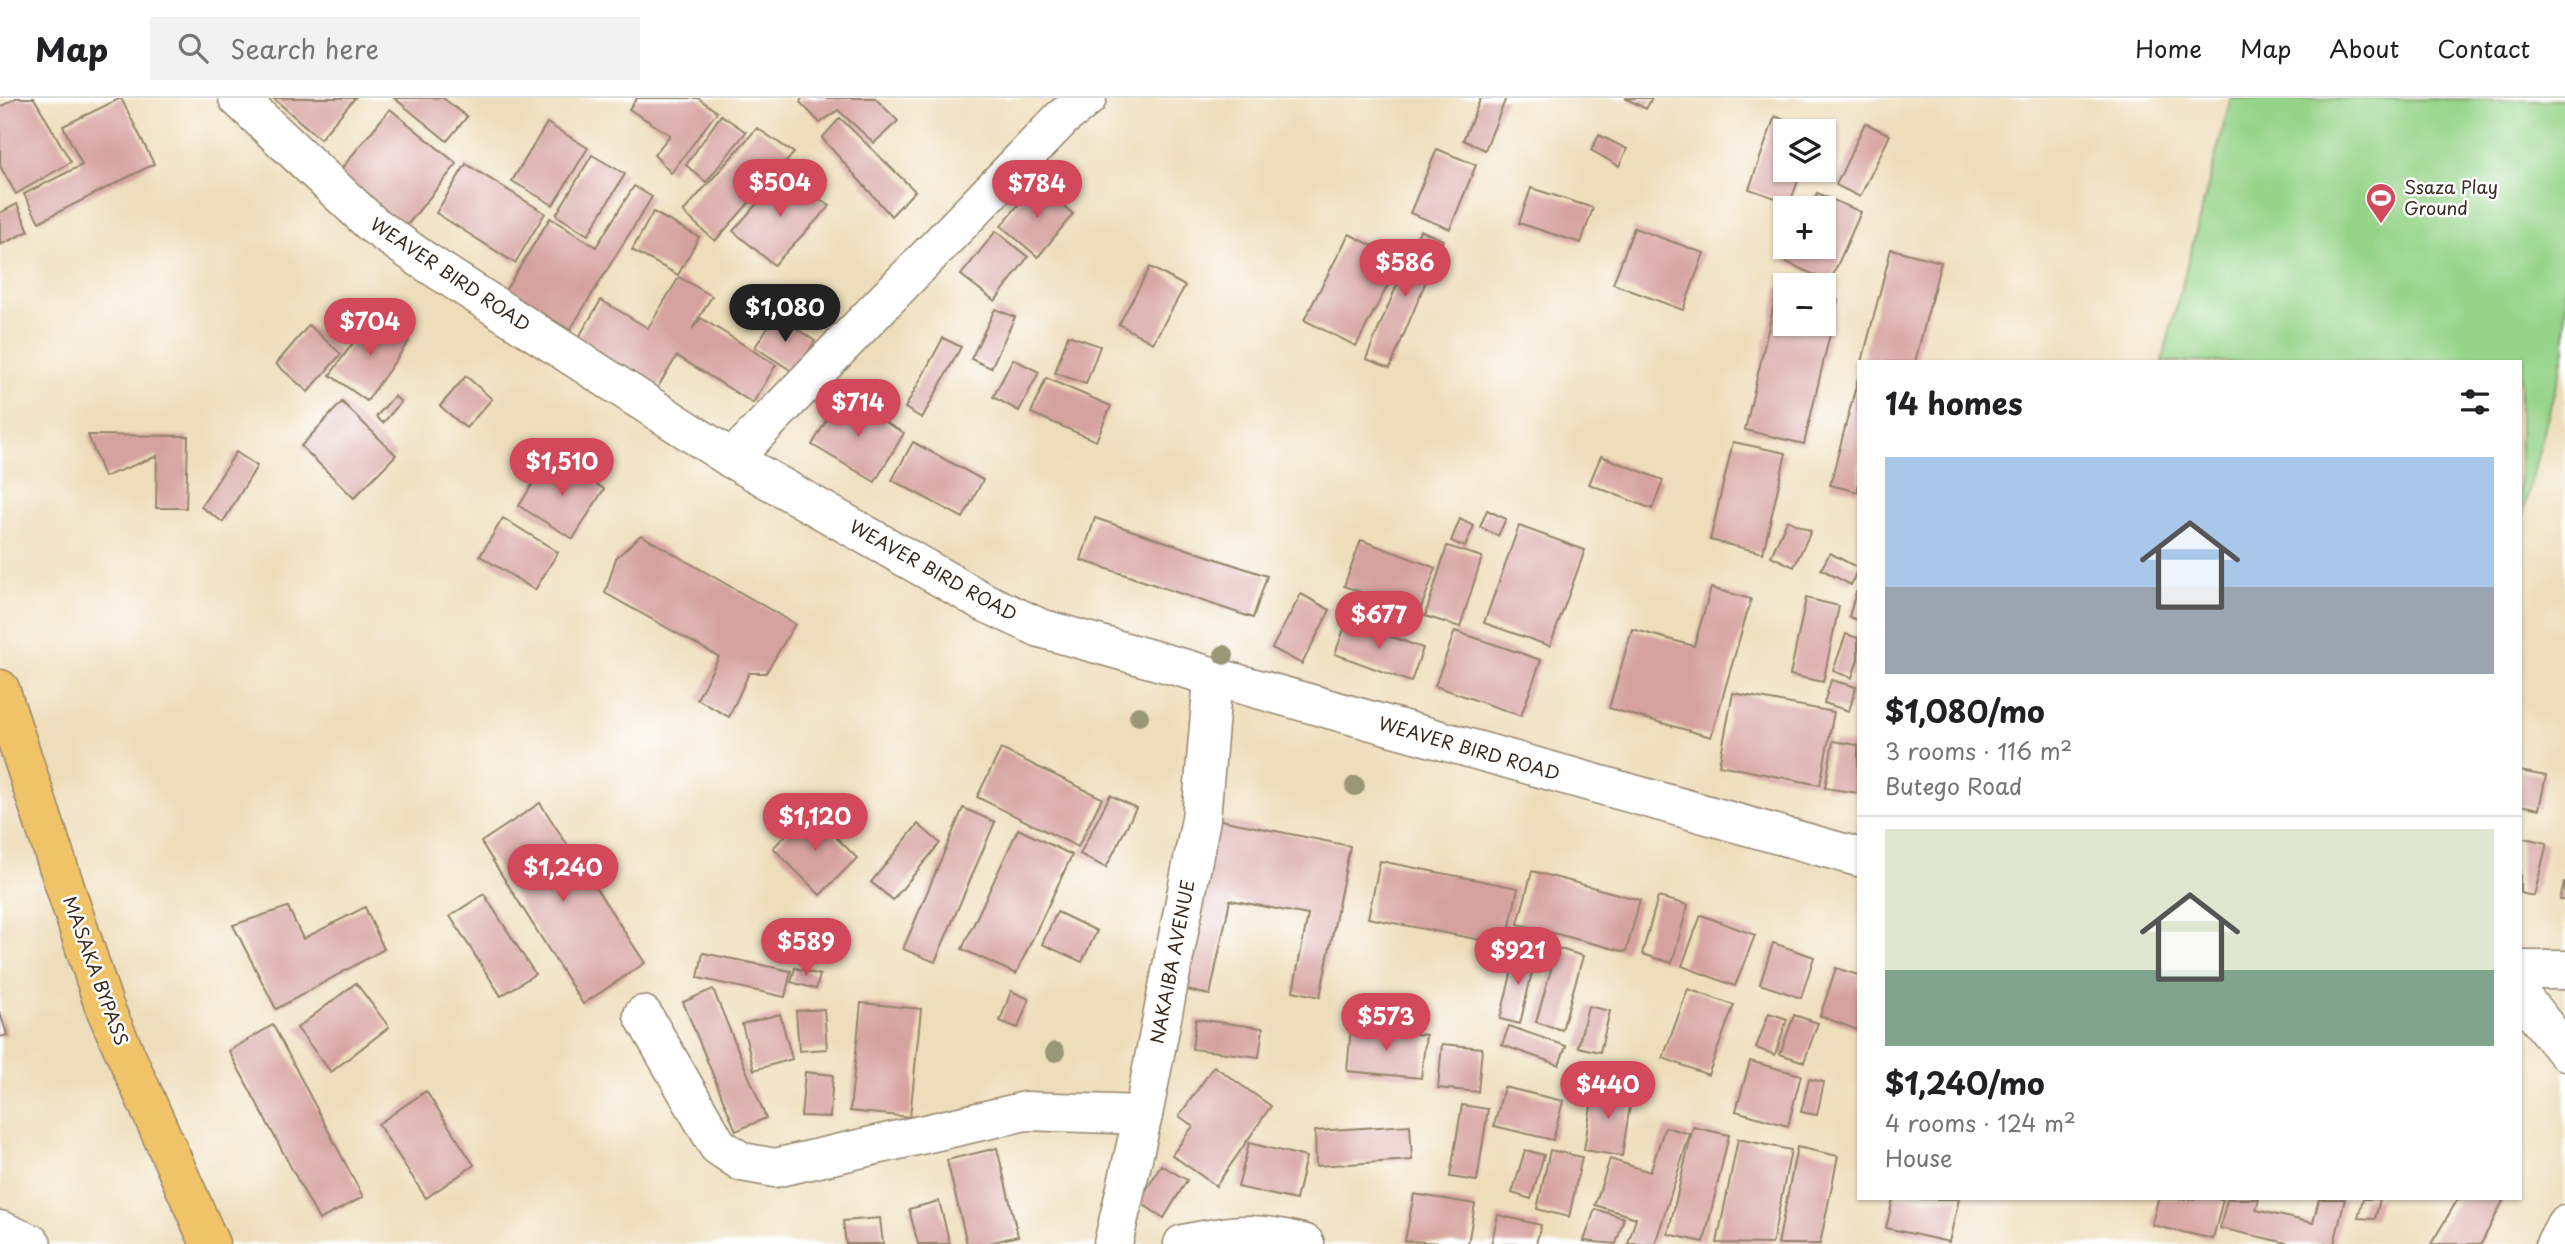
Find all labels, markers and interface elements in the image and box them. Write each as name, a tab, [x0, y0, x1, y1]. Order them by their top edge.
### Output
search box	[150, 17, 640, 80]
text: Map	[35, 23, 108, 73]
icon: search	[174, 29, 212, 67]
text: Search here	[230, 29, 379, 68]
text: Home	[2135, 30, 2202, 66]
text: Map	[2240, 30, 2291, 66]
text: About	[2329, 30, 2399, 66]
text: Contact	[2437, 30, 2530, 66]
map controls	[1773, 119, 1836, 336]
button: layers	[1773, 119, 1836, 182]
pin: $504	[739, 159, 821, 219]
pin: $784	[996, 160, 1078, 220]
text: $504	[749, 164, 811, 199]
text: $784	[1008, 165, 1066, 200]
place label: Ssaza Play Ground	[2404, 173, 2498, 221]
sports icon: Ssaza Play Ground	[2364, 181, 2398, 225]
button: +	[1773, 196, 1836, 259]
street label: WEAVER BIRD ROAD	[365, 210, 536, 337]
pin: $586	[1364, 240, 1446, 299]
text: $586	[1376, 244, 1434, 279]
button: −	[1773, 273, 1836, 336]
pin: $1,080	[728, 285, 842, 344]
text: $1,080	[745, 289, 825, 324]
pin: $704	[329, 299, 411, 358]
text: $704	[340, 303, 400, 338]
pin: $714	[817, 380, 899, 439]
text: 14 homes	[1885, 380, 2023, 425]
icon: filters	[2456, 383, 2494, 421]
text: $714	[832, 384, 884, 419]
pin: $1,510	[505, 438, 619, 498]
text: $1,510	[526, 443, 598, 478]
icon: home	[2127, 502, 2253, 628]
street label: WEAVER BIRD ROAD	[845, 512, 1022, 627]
pin: $677	[1338, 592, 1420, 651]
text: $677	[1351, 596, 1407, 631]
text: $1,080/mo	[1885, 688, 2045, 733]
street label: WEAVER BIRD ROAD	[1375, 709, 1563, 786]
text: 3 rooms · 116 m²	[1885, 733, 2072, 768]
text: Butego Road	[1885, 768, 2023, 803]
pin: $1,120	[758, 794, 872, 853]
text: $1,120	[779, 798, 851, 833]
pin: $1,240	[506, 844, 620, 904]
text: $1,240	[523, 849, 603, 884]
icon: home	[2127, 874, 2253, 1000]
street label: NAKAIBA AVENUE	[1142, 877, 1201, 1046]
street label: MASAKA BYPASS	[57, 892, 136, 1049]
pin: $589	[765, 918, 847, 978]
text: $589	[777, 923, 835, 958]
pin: $921	[1477, 928, 1559, 987]
text: $921	[1490, 932, 1546, 967]
pin: $573	[1345, 993, 1427, 1053]
text: $573	[1357, 998, 1415, 1033]
text: $1,240/mo	[1885, 1060, 2045, 1105]
pin: $440	[1567, 1062, 1649, 1121]
text: $440	[1576, 1066, 1640, 1101]
text: 4 rooms · 124 m²	[1885, 1105, 2076, 1140]
text: House	[1885, 1140, 1952, 1175]

